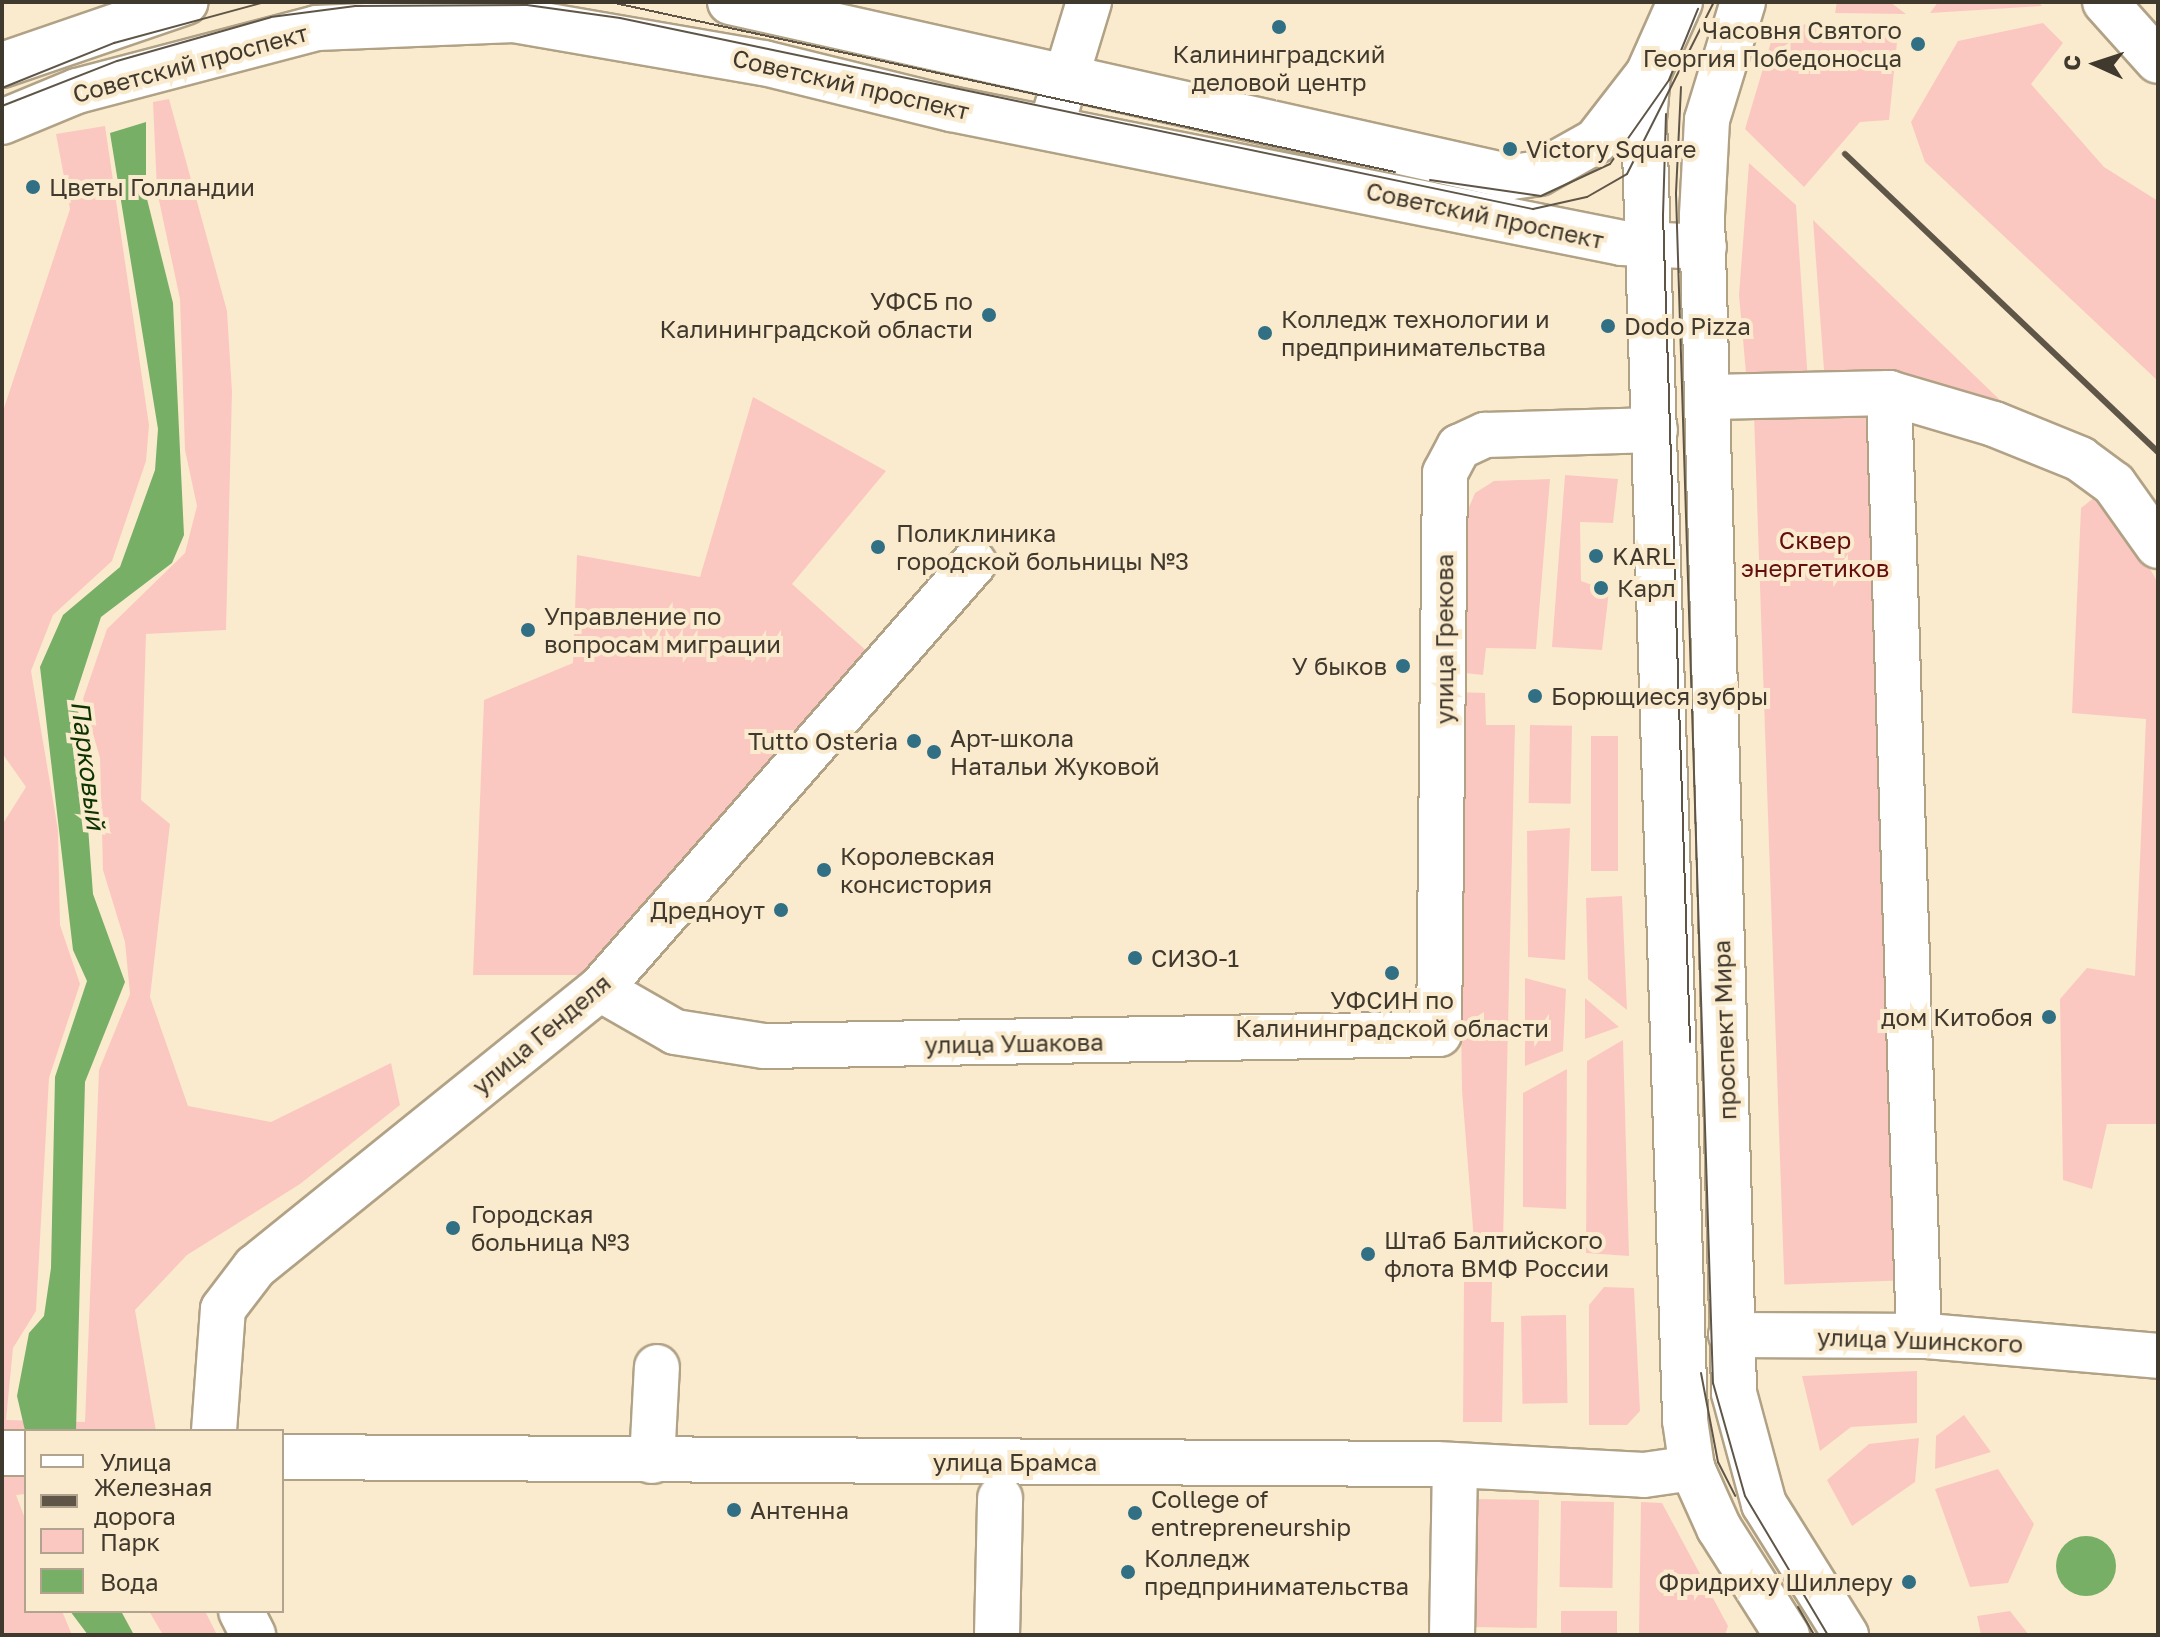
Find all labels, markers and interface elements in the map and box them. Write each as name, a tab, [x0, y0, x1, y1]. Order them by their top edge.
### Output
place label: Часовня Святого Георгия Победоносца	[1643, 16, 1902, 72]
street label: Советский проспект	[69, 18, 311, 108]
marker: Калининградский деловой центр	[1270, 18, 1288, 36]
north arrow	[2056, 24, 2136, 104]
marker: Часовня Святого Георгия Победоносца	[1909, 35, 1927, 53]
place label: Калининградский деловой центр	[1173, 40, 1385, 96]
street label: Советский проспект	[730, 43, 972, 125]
text: С	[2058, 54, 2085, 71]
place label: Victory Square	[1526, 135, 1696, 163]
marker: Victory Square	[1501, 140, 1519, 158]
place label: Цветы Голландии	[49, 173, 255, 201]
street label: Советский проспект	[1364, 176, 1606, 254]
marker: Цветы Голландии	[24, 178, 42, 196]
place label: УФСБ по Калининградской области	[659, 287, 973, 343]
place label: Колледж технологии и предпринимательства	[1281, 305, 1550, 361]
marker: УФСБ по Калининградской области	[980, 306, 998, 324]
place label: Dodo Pizza	[1624, 312, 1751, 340]
marker: Dodo Pizza	[1599, 317, 1617, 335]
marker: Колледж технологии и предпринимательства	[1256, 324, 1274, 342]
place label: Поликлиника городской больницы №3	[896, 519, 1189, 575]
park label: Сквер энергетиков	[1741, 526, 1889, 582]
marker: Поликлиника городской больницы №3	[867, 536, 889, 558]
place label: KARL	[1612, 542, 1675, 570]
marker: KARL	[1587, 547, 1605, 565]
street label: улица Грекова	[1430, 554, 1458, 724]
place label: Карл	[1617, 574, 1676, 602]
marker: Карл	[1592, 579, 1610, 597]
place label: Управление по вопросам миграции	[544, 602, 781, 658]
marker: Управление по вопросам миграции	[519, 621, 537, 639]
place label: У быков	[1292, 652, 1387, 680]
marker: У быков	[1394, 657, 1412, 675]
place label: Борющиеся зубры	[1551, 682, 1768, 710]
marker: Борющиеся зубры	[1526, 687, 1544, 705]
water label: Парковый	[65, 699, 111, 831]
place label: Арт-школа Натальи Жуковой	[950, 724, 1160, 780]
place label: Tutto Osteria	[748, 727, 898, 755]
marker: Tutto Osteria	[905, 732, 923, 750]
marker: Арт-школа Натальи Жуковой	[925, 743, 943, 761]
place label: Королевская консистория	[840, 842, 995, 898]
marker: Королевская консистория	[815, 861, 833, 879]
place label: Дредноут	[650, 896, 765, 924]
marker: Дредноут	[772, 901, 790, 919]
street label: проспект Мира	[1706, 939, 1742, 1121]
place label: СИЗО-1	[1151, 944, 1239, 972]
marker: СИЗО-1	[1126, 949, 1144, 967]
marker: УФСИН по Калининградской области	[1383, 964, 1401, 982]
street label: улица Генделя	[466, 968, 616, 1100]
place label: УФСИН по Калининградской области	[1235, 986, 1549, 1042]
place label: дом Китобоя	[1881, 1003, 2033, 1031]
marker: дом Китобоя	[2040, 1008, 2058, 1026]
street label: улица Ушакова	[924, 1027, 1104, 1059]
place label: Городская больница №3	[471, 1200, 630, 1256]
marker: Городская больница №3	[442, 1217, 464, 1239]
place label: Штаб Балтийского флота ВМФ России	[1384, 1226, 1609, 1282]
marker: Штаб Балтийского флота ВМФ России	[1359, 1245, 1377, 1263]
street label: улица Ушинского	[1816, 1322, 2024, 1358]
legend	[24, 1429, 284, 1613]
text: Улица	[100, 1447, 172, 1476]
street label: улица Брамса	[933, 1448, 1097, 1476]
text: Железная дорога	[94, 1472, 212, 1530]
place label: College of entrepreneurship	[1151, 1485, 1351, 1541]
place label: Антенна	[750, 1496, 849, 1524]
marker: Антенна	[725, 1501, 743, 1519]
marker: College of entrepreneurship	[1126, 1504, 1144, 1522]
text: Парк	[100, 1527, 160, 1556]
place label: Колледж предпринимательства	[1144, 1544, 1409, 1600]
marker: Колледж предпринимательства	[1119, 1563, 1137, 1581]
text: Вода	[100, 1567, 159, 1596]
place label: Фридриху Шиллеру	[1659, 1568, 1893, 1596]
marker: Фридриху Шиллеру	[1900, 1573, 1918, 1591]

